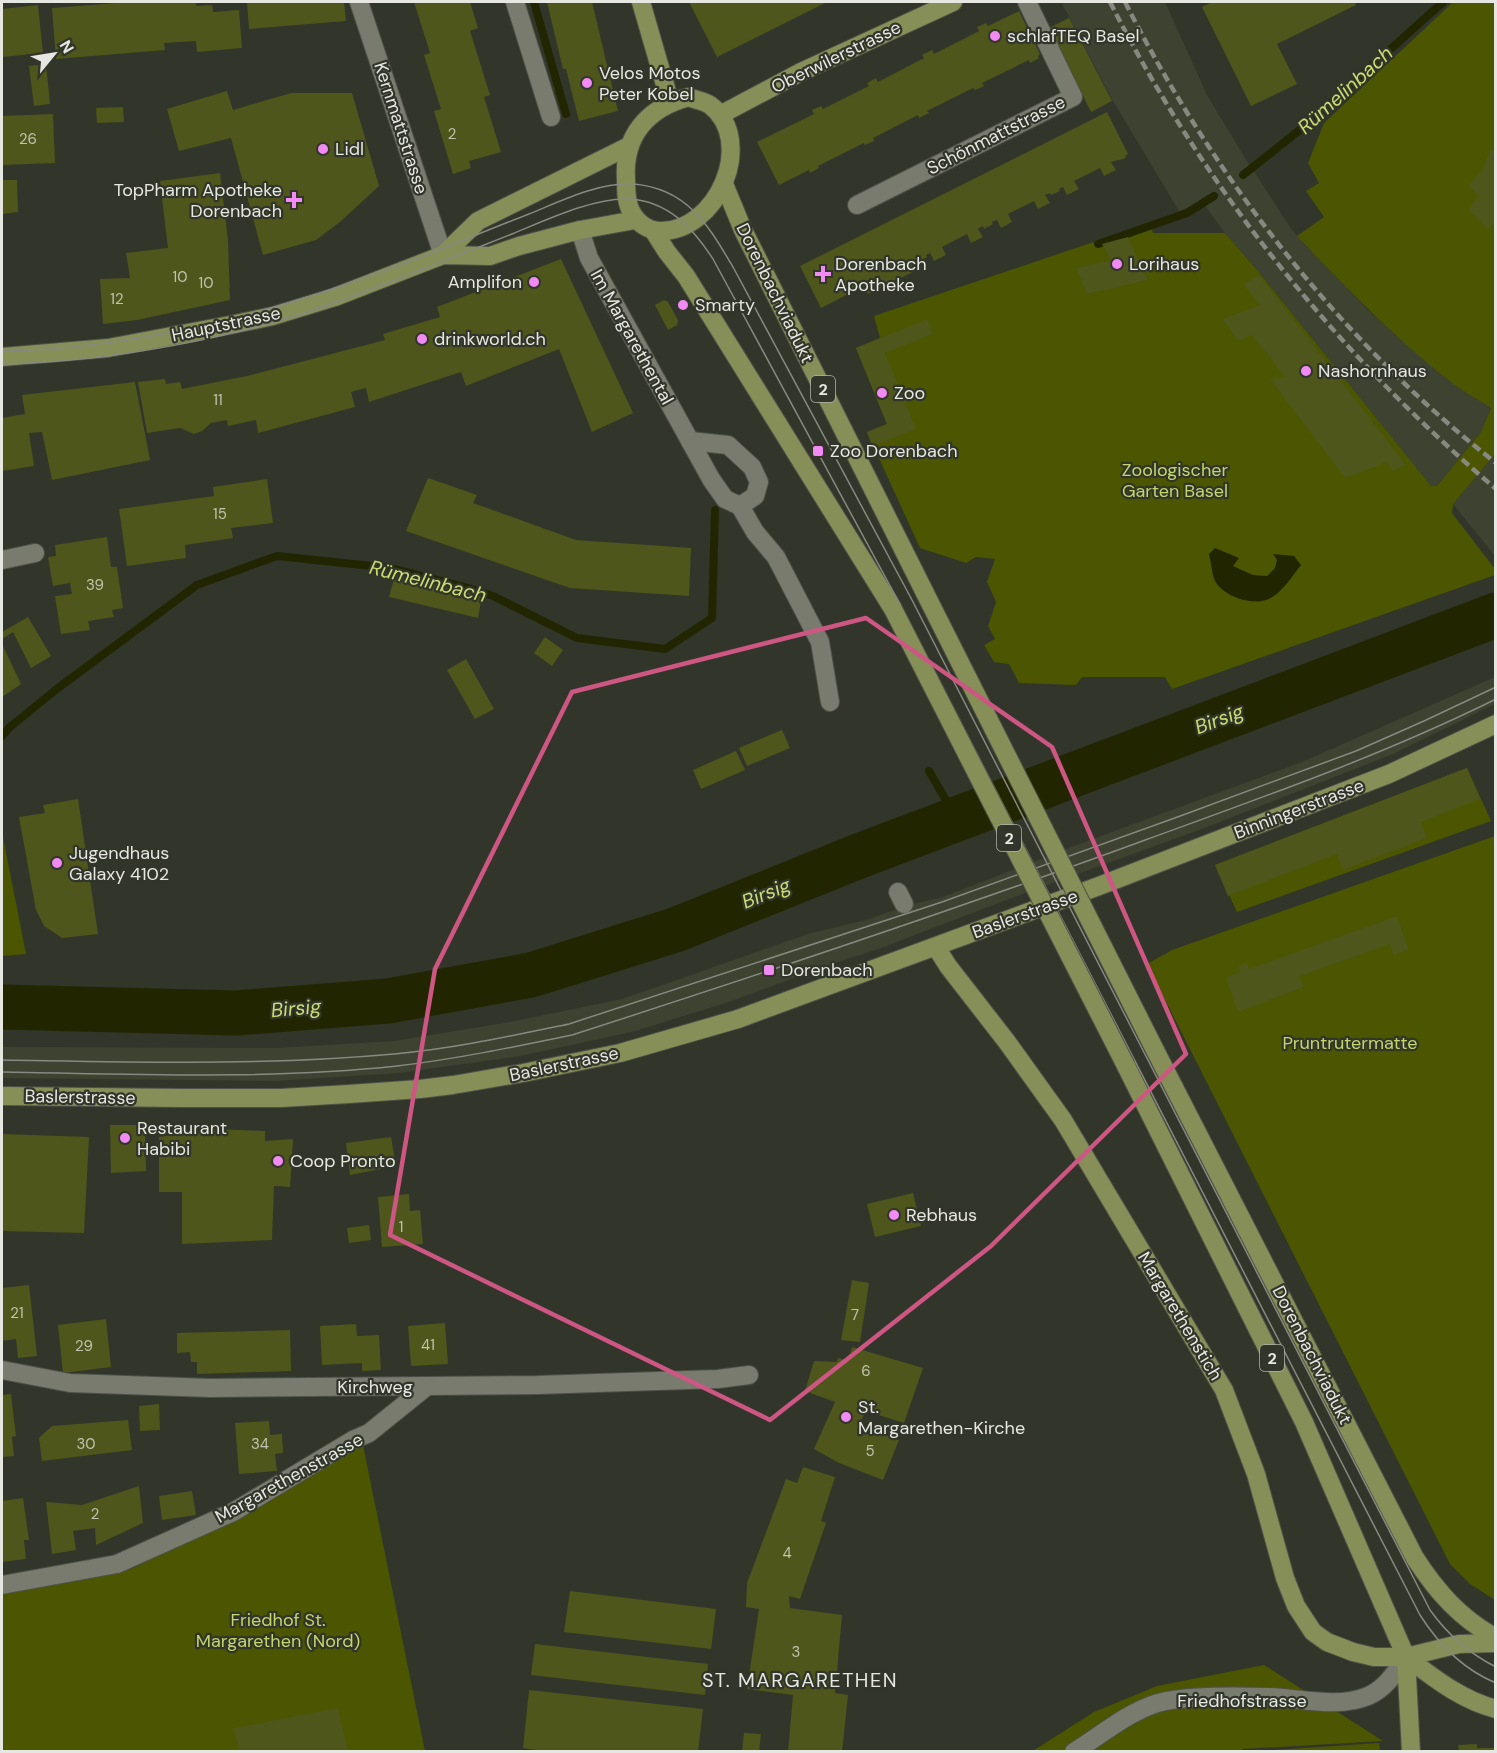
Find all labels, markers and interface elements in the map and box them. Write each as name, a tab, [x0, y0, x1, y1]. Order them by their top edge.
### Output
street label: Oberwilerstrasse	[767, 15, 905, 99]
north arrow	[24, 24, 84, 84]
place label: schlafTEQ Basel	[1007, 24, 1140, 48]
marker: schlafTEQ Basel	[988, 29, 1002, 43]
text: N	[55, 36, 79, 57]
water label: Rümelinbach	[1292, 40, 1398, 140]
street label: Kernmattstrasse	[368, 59, 434, 197]
place label: Velos Motos Peter Kobel	[599, 61, 701, 106]
marker: Velos Motos Peter Kobel	[580, 76, 594, 90]
street label: Schönmattstrasse	[923, 90, 1069, 180]
house number: 2	[448, 124, 456, 144]
house number: 26	[19, 129, 37, 149]
place label: Lidl	[335, 137, 364, 161]
marker: Lidl	[316, 142, 330, 156]
place label: TopPharm Apotheke Dorenbach	[114, 178, 282, 223]
marker: TopPharm Apotheke Dorenbach	[287, 193, 301, 207]
street label: Dorenbachviadukt	[731, 219, 819, 367]
place label: Dorenbach Apotheke	[835, 252, 927, 297]
place label: Lorihaus	[1129, 252, 1199, 276]
marker: Lorihaus	[1110, 257, 1124, 271]
street label: Im Margarethental	[585, 265, 679, 409]
house number: 10	[173, 267, 187, 287]
marker: Dorenbach Apotheke	[816, 267, 830, 281]
place label: Amplifon	[448, 270, 522, 294]
house number: 10	[199, 273, 213, 293]
marker: Amplifon	[527, 275, 541, 289]
house number: 12	[110, 289, 124, 309]
place label: Smarty	[695, 293, 755, 317]
marker: Smarty	[676, 298, 690, 312]
street label: Hauptstrasse	[169, 301, 283, 347]
place label: drinkworld.ch	[434, 327, 546, 351]
marker: drinkworld.ch	[415, 332, 429, 346]
place label: Nashornhaus	[1318, 359, 1427, 383]
marker: Nashornhaus	[1299, 364, 1313, 378]
road number: 2	[811, 376, 835, 402]
place label: Zoo	[894, 381, 925, 405]
marker: Zoo	[875, 386, 889, 400]
house number: 11	[213, 390, 223, 410]
place label: Zoo Dorenbach	[830, 439, 958, 463]
marker: Zoo Dorenbach	[811, 444, 825, 458]
park label: Zoologischer Garten Basel	[1122, 458, 1229, 503]
house number: 15	[213, 504, 227, 524]
water label: Rümelinbach	[367, 554, 489, 608]
house number: 39	[86, 575, 104, 595]
water label: Birsig	[1191, 698, 1248, 740]
street label: Binningerstrasse	[1231, 773, 1367, 845]
road number: 2	[997, 825, 1021, 851]
place label: Jugendhaus Galaxy 4102	[69, 841, 169, 886]
marker: Jugendhaus Galaxy 4102	[50, 856, 64, 870]
water label: Birsig	[738, 871, 795, 914]
street label: Baslerstrasse	[969, 884, 1081, 944]
place label: Dorenbach	[781, 958, 873, 982]
marker: Dorenbach	[762, 963, 776, 977]
water label: Birsig	[270, 993, 323, 1023]
park label: Pruntrutermatte	[1282, 1031, 1418, 1055]
street label: Baslerstrasse	[507, 1041, 621, 1087]
street label: Baslerstrasse	[24, 1084, 136, 1110]
place label: Restaurant Habibi	[137, 1116, 227, 1161]
marker: Restaurant Habibi	[118, 1131, 132, 1145]
place label: Coop Pronto	[290, 1149, 396, 1173]
marker: Coop Pronto	[271, 1154, 285, 1168]
place label: Rebhaus	[906, 1203, 977, 1227]
marker: Rebhaus	[887, 1208, 901, 1222]
house number: 1	[399, 1217, 403, 1237]
street label: Margarethenstich	[1132, 1247, 1228, 1385]
street label: Dorenbachviadukt	[1267, 1281, 1357, 1429]
house number: 21	[10, 1303, 24, 1323]
house number: 7	[851, 1305, 859, 1325]
house number: 41	[421, 1335, 435, 1355]
house number: 29	[75, 1336, 93, 1356]
road number: 2	[1260, 1345, 1284, 1371]
house number: 6	[861, 1361, 871, 1381]
street label: Kirchweg	[337, 1375, 413, 1399]
place label: St. Margarethen-Kirche	[858, 1395, 1025, 1440]
marker: St. Margarethen-Kirche	[839, 1410, 853, 1424]
street label: Margarethenstrasse	[211, 1427, 367, 1529]
house number: 30	[76, 1434, 96, 1454]
house number: 34	[251, 1434, 269, 1454]
house number: 5	[865, 1441, 875, 1461]
house number: 2	[91, 1504, 99, 1524]
house number: 4	[782, 1543, 792, 1563]
park label: Friedhof St. Margarethen (Nord)	[196, 1608, 360, 1653]
house number: 3	[792, 1642, 800, 1662]
district label: ST. MARGARETHEN	[702, 1667, 898, 1693]
street label: Friedhofstrasse	[1177, 1689, 1307, 1713]

